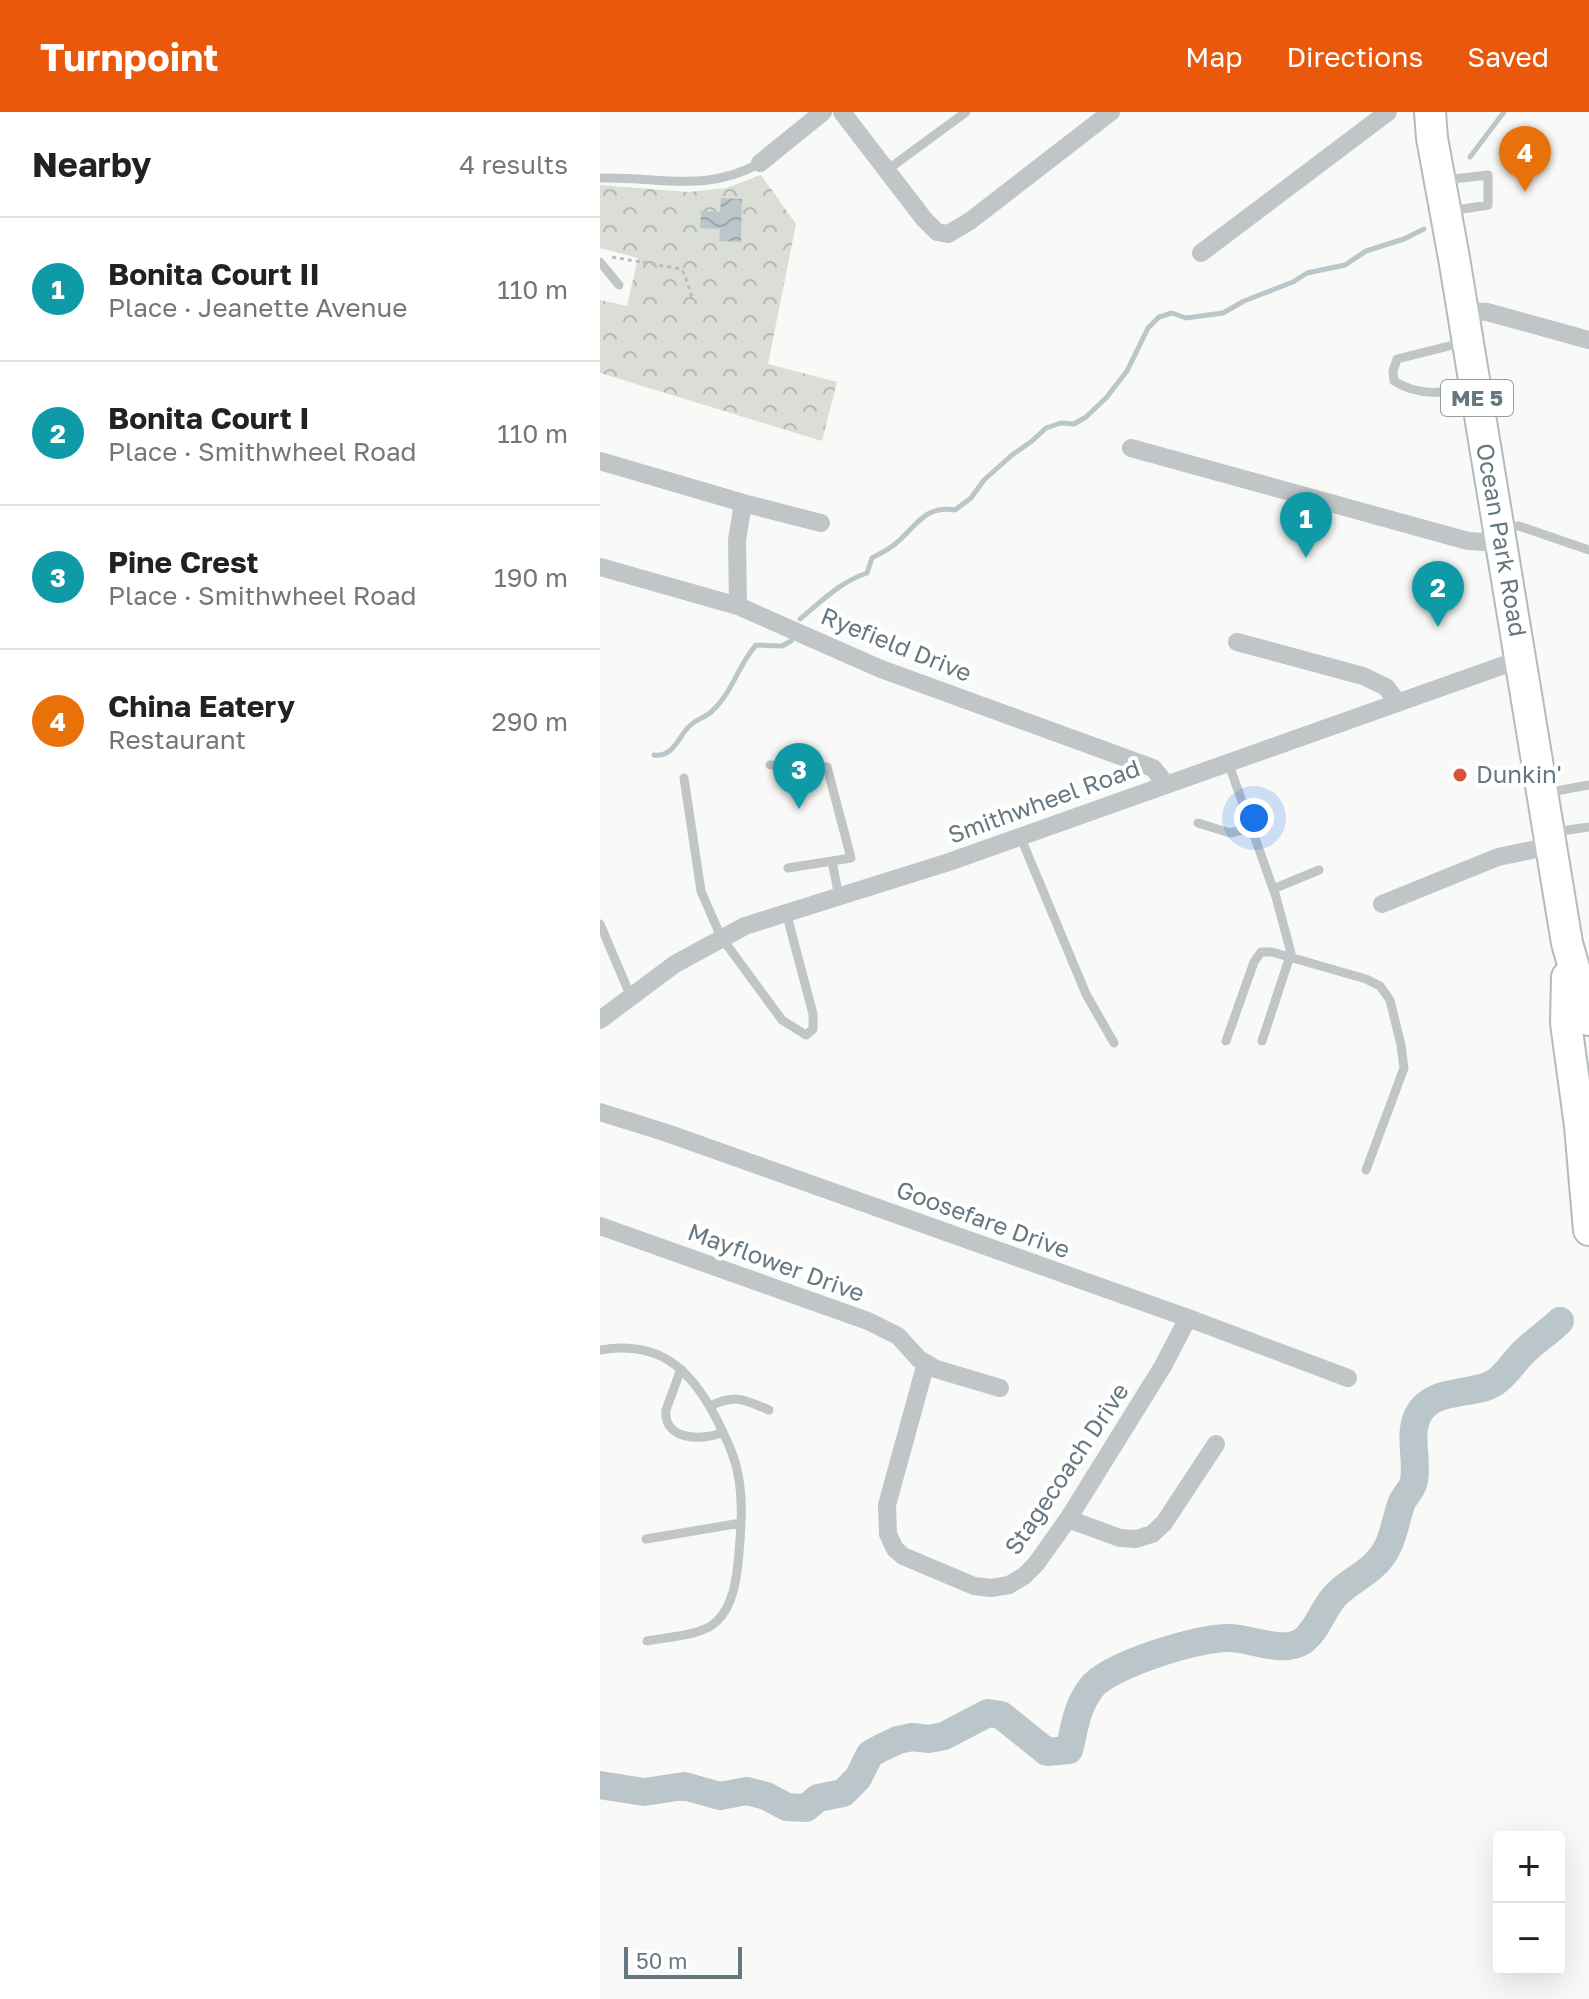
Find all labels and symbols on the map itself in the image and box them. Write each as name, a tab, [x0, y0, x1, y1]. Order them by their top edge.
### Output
pin: 4	[1499, 126, 1551, 192]
road number: ME 5	[1441, 380, 1513, 416]
street label: Ocean Park Road	[1471, 441, 1534, 639]
pin: 1	[1280, 492, 1332, 558]
pin: 2	[1412, 561, 1464, 627]
street label: Ryefield Drive	[817, 600, 976, 687]
pin: 3	[773, 743, 825, 809]
street label: Smithwheel Road	[944, 752, 1143, 849]
place label: Dunkin'	[1476, 759, 1562, 788]
marker: Dunkin'	[1451, 766, 1469, 784]
your location	[1234, 798, 1274, 838]
street label: Goosefare Drive	[893, 1174, 1074, 1263]
street label: Mayflower Drive	[684, 1216, 869, 1307]
street label: Stagecoach Drive	[998, 1377, 1134, 1560]
scale bar	[624, 1943, 742, 1979]

